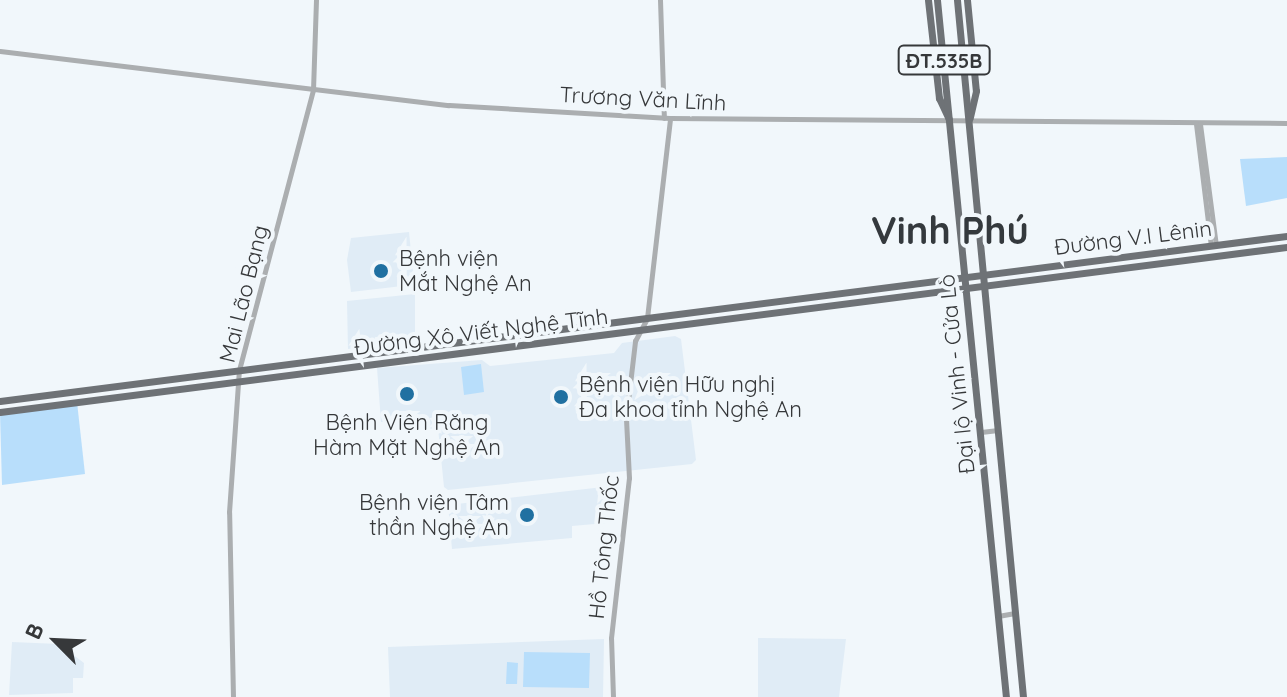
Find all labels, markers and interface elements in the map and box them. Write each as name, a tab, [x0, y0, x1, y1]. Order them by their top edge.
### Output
road number: ĐT.535B	[896, 44, 992, 76]
street label: Trương Văn Lĩnh	[559, 81, 727, 117]
district label: Vinh Phú	[871, 208, 1029, 254]
street label: Đường V.I Lênin	[1053, 215, 1213, 261]
street label: Mai Lão Bạng	[214, 223, 274, 365]
place label: Bệnh viện Mắt Nghệ An	[399, 245, 532, 296]
marker: Bệnh viện Mắt Nghệ An	[370, 260, 392, 282]
street label: Đại lộ Vinh - Cửa Lò	[933, 273, 981, 475]
street label: Đường Xô Viết Nghệ Tĩnh	[352, 303, 610, 361]
place label: Bệnh viện Hữu nghị Đa khoa tỉnh Nghệ An	[579, 371, 802, 422]
marker: Bệnh Viện Răng Hàm Mặt Nghệ An	[396, 383, 418, 405]
marker: Bệnh viện Hữu nghị Đa khoa tỉnh Nghệ An	[550, 386, 572, 408]
place label: Bệnh Viện Răng Hàm Mặt Nghệ An	[313, 409, 501, 460]
street label: Hồ Tông Thốc	[583, 474, 625, 620]
place label: Bệnh viện Tâm thần Nghệ An	[359, 489, 509, 540]
marker: Bệnh viện Tâm thần Nghệ An	[516, 504, 538, 526]
north arrow	[16, 601, 96, 681]
text: B	[18, 619, 50, 644]

